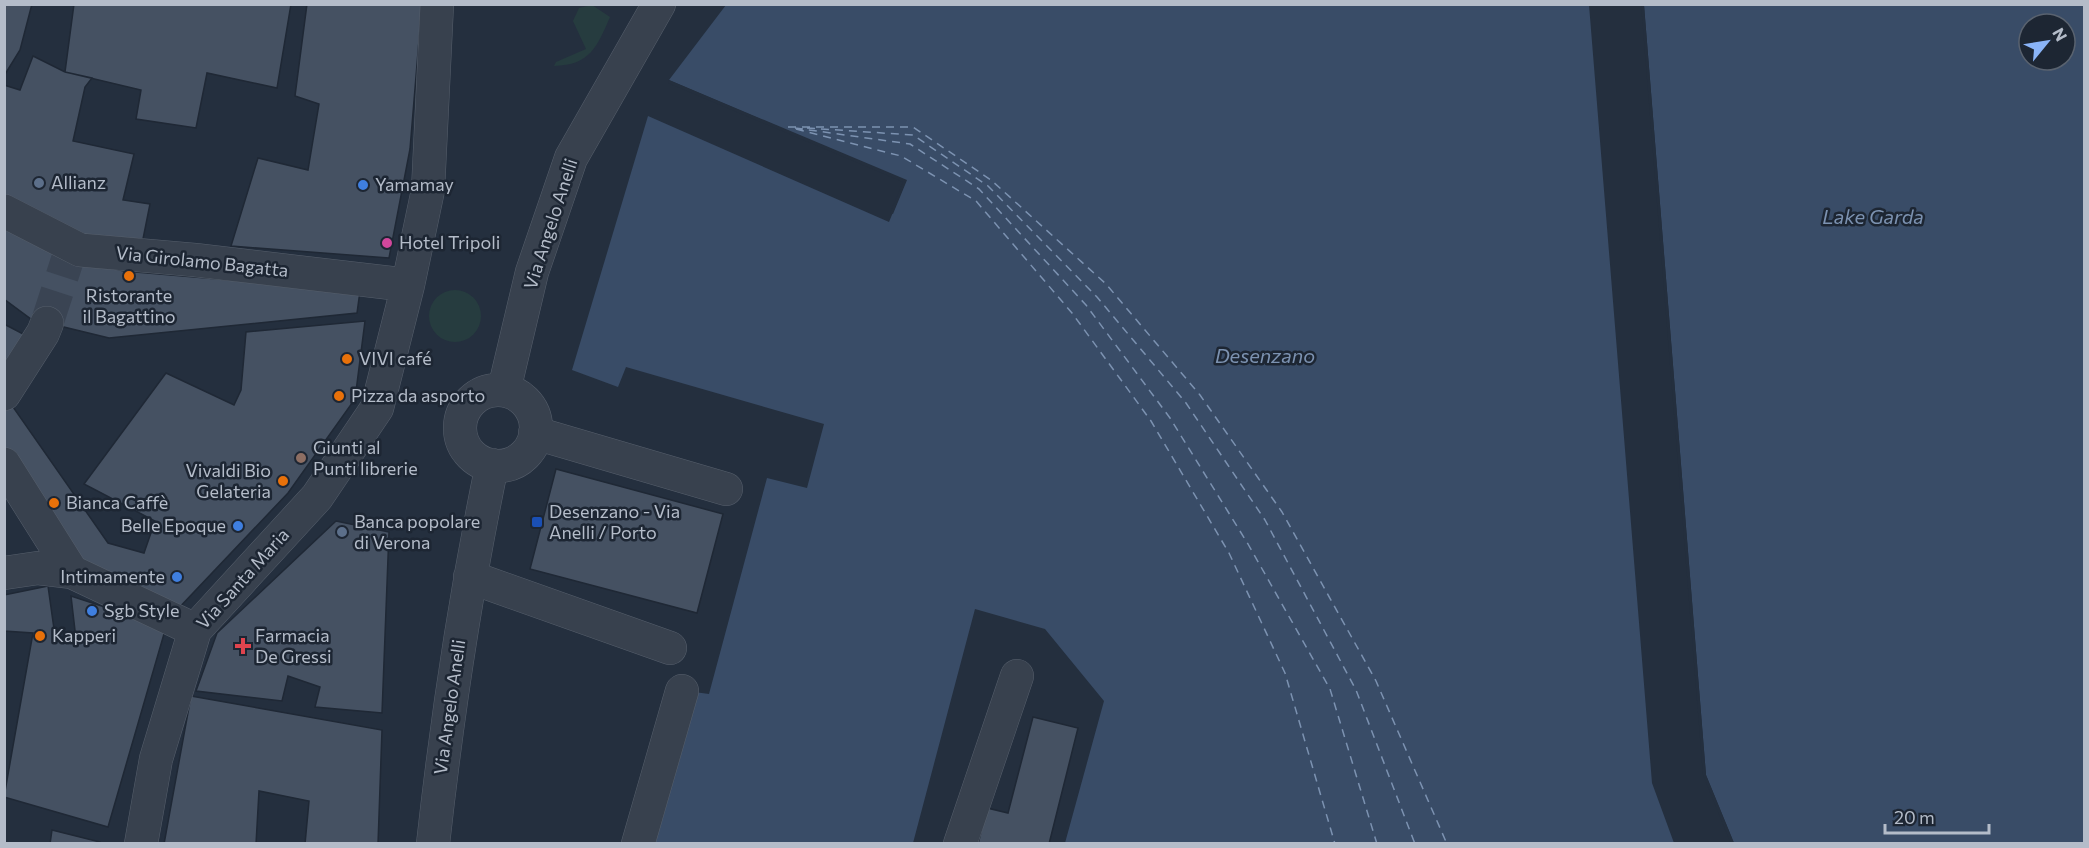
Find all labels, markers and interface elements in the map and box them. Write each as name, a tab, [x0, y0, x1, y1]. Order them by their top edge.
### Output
north arrow	[2017, 12, 2077, 72]
text: N	[2049, 24, 2072, 44]
street label: Via Angelo Anelli	[519, 155, 582, 292]
place label: Allianz	[51, 171, 106, 193]
place label: Yamamay	[375, 173, 454, 195]
marker: Allianz	[32, 176, 46, 190]
marker: Yamamay	[356, 178, 370, 192]
water label: Lake Garda	[1822, 204, 1924, 228]
place label: Hotel Tripoli	[399, 231, 500, 253]
marker: Hotel Tripoli	[380, 236, 394, 250]
street label: Via Girolamo Bagatta	[115, 241, 290, 281]
marker: Ristorante il Bagattino	[122, 269, 136, 283]
place label: Ristorante il Bagattino	[82, 284, 176, 327]
water label: Desenzano	[1215, 343, 1315, 367]
place label: VIVI café	[359, 347, 432, 369]
marker: VIVI café	[340, 352, 354, 366]
place label: Pizza da asporto	[351, 384, 485, 406]
marker: Pizza da asporto	[332, 389, 346, 403]
place label: Giunti al Punti librerie	[313, 436, 418, 479]
marker: Giunti al Punti librerie	[294, 451, 308, 465]
place label: Vivaldi Bio Gelateria	[186, 459, 271, 502]
marker: Vivaldi Bio Gelateria	[276, 474, 290, 488]
place label: Bianca Caffè	[66, 491, 168, 513]
marker: Bianca Caffè	[47, 496, 61, 510]
place label: Desenzano - Via Anelli / Porto	[549, 500, 680, 543]
place label: Banca popolare di Verona	[354, 510, 480, 553]
place label: Belle Epoque	[121, 514, 226, 536]
marker: Desenzano - Via Anelli / Porto	[530, 515, 544, 529]
marker: Belle Epoque	[231, 519, 245, 533]
street label: Via Santa Maria	[191, 523, 293, 633]
marker: Banca popolare di Verona	[335, 525, 349, 539]
place label: Intimamente	[60, 565, 165, 587]
marker: Intimamente	[170, 570, 184, 584]
place label: Sgb Style	[104, 599, 180, 621]
marker: Sgb Style	[85, 604, 99, 618]
place label: Kapperi	[52, 624, 116, 646]
place label: Farmacia De Gressi	[255, 624, 332, 667]
marker: Kapperi	[33, 629, 47, 643]
street label: Via Angelo Anelli	[429, 638, 469, 776]
marker: Farmacia De Gressi	[236, 639, 250, 653]
scale bar	[1885, 797, 1988, 835]
text: 20 m	[1894, 806, 1935, 828]

